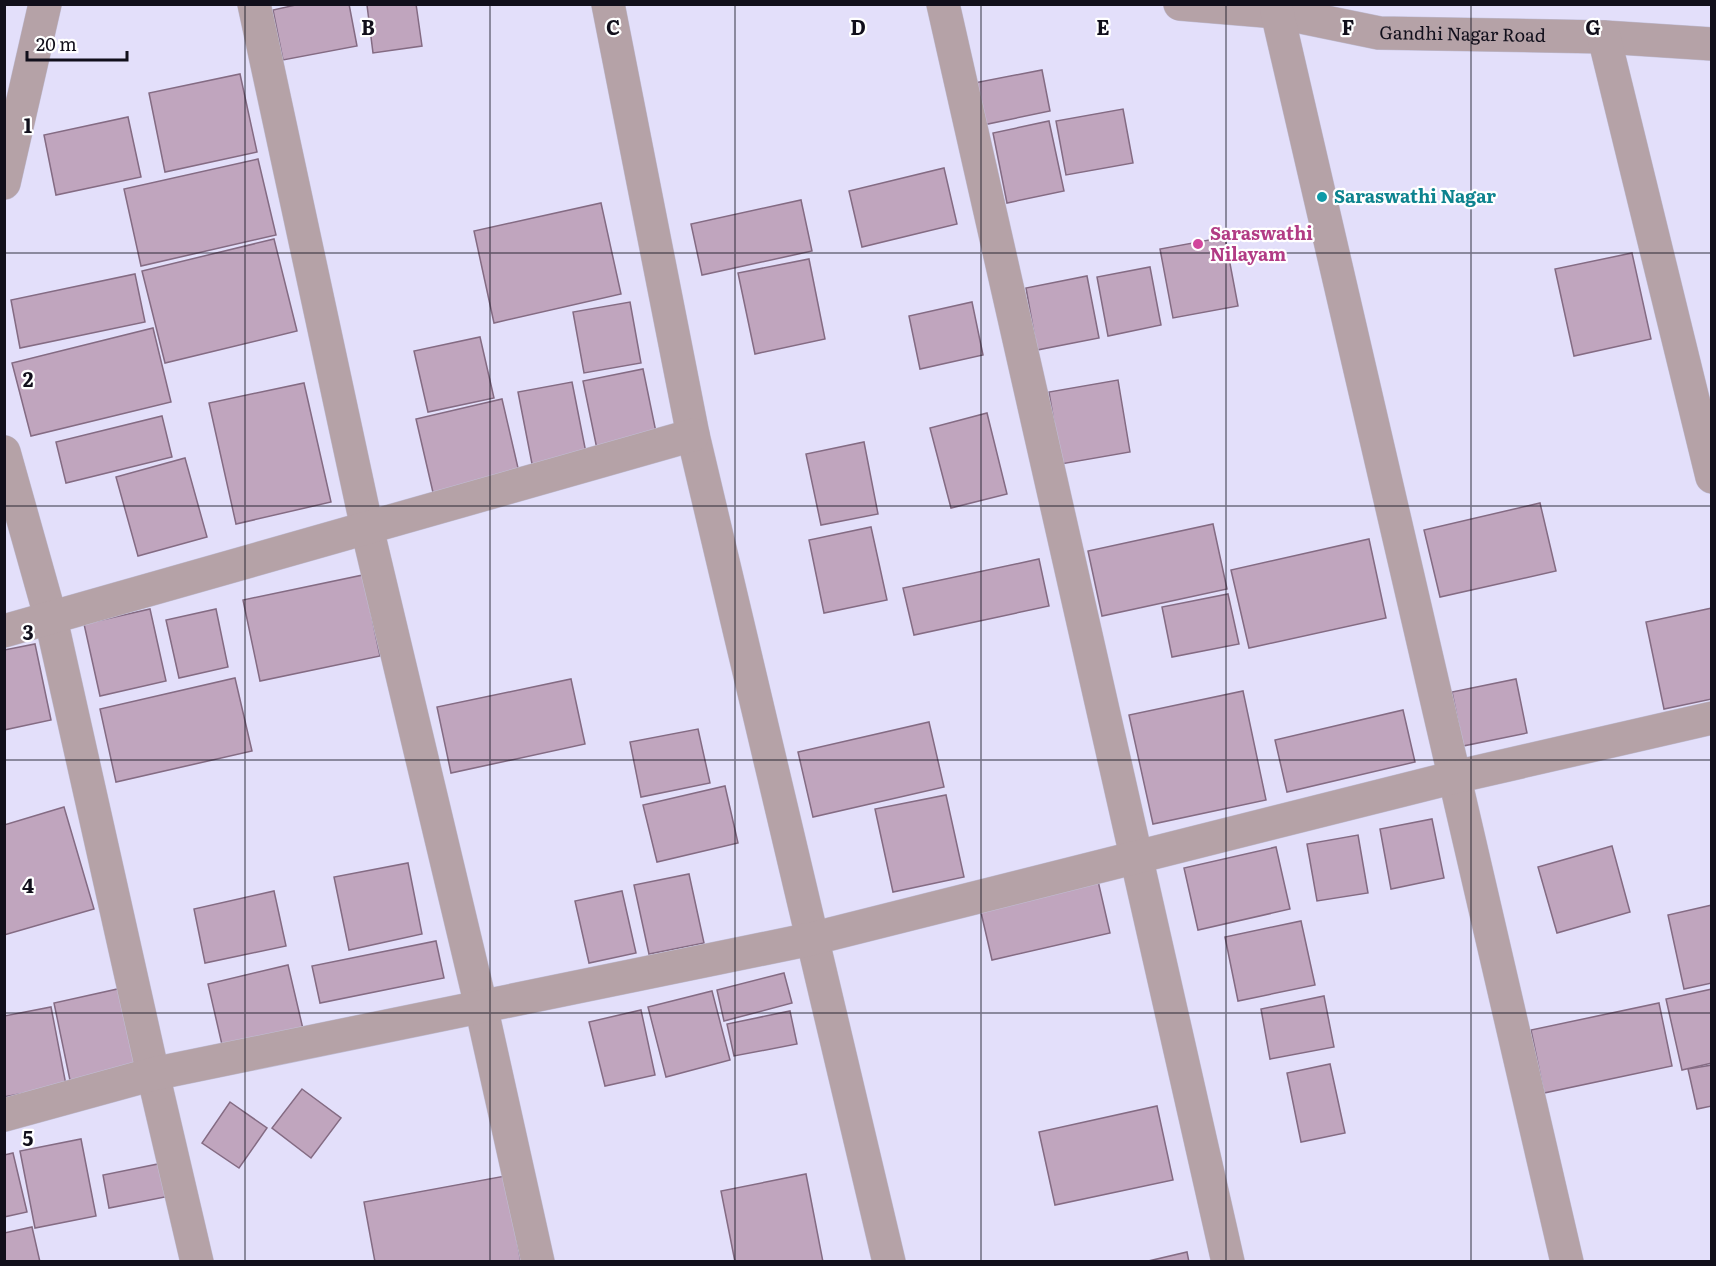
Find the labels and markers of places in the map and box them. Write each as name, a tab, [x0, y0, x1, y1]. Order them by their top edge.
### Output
place label: Saraswathi Nagar	[1334, 182, 1496, 209]
marker: Saraswathi Nagar	[1315, 190, 1329, 204]
place label: Saraswathi Nilayam	[1210, 219, 1313, 267]
marker: Saraswathi Nilayam	[1191, 237, 1205, 251]

